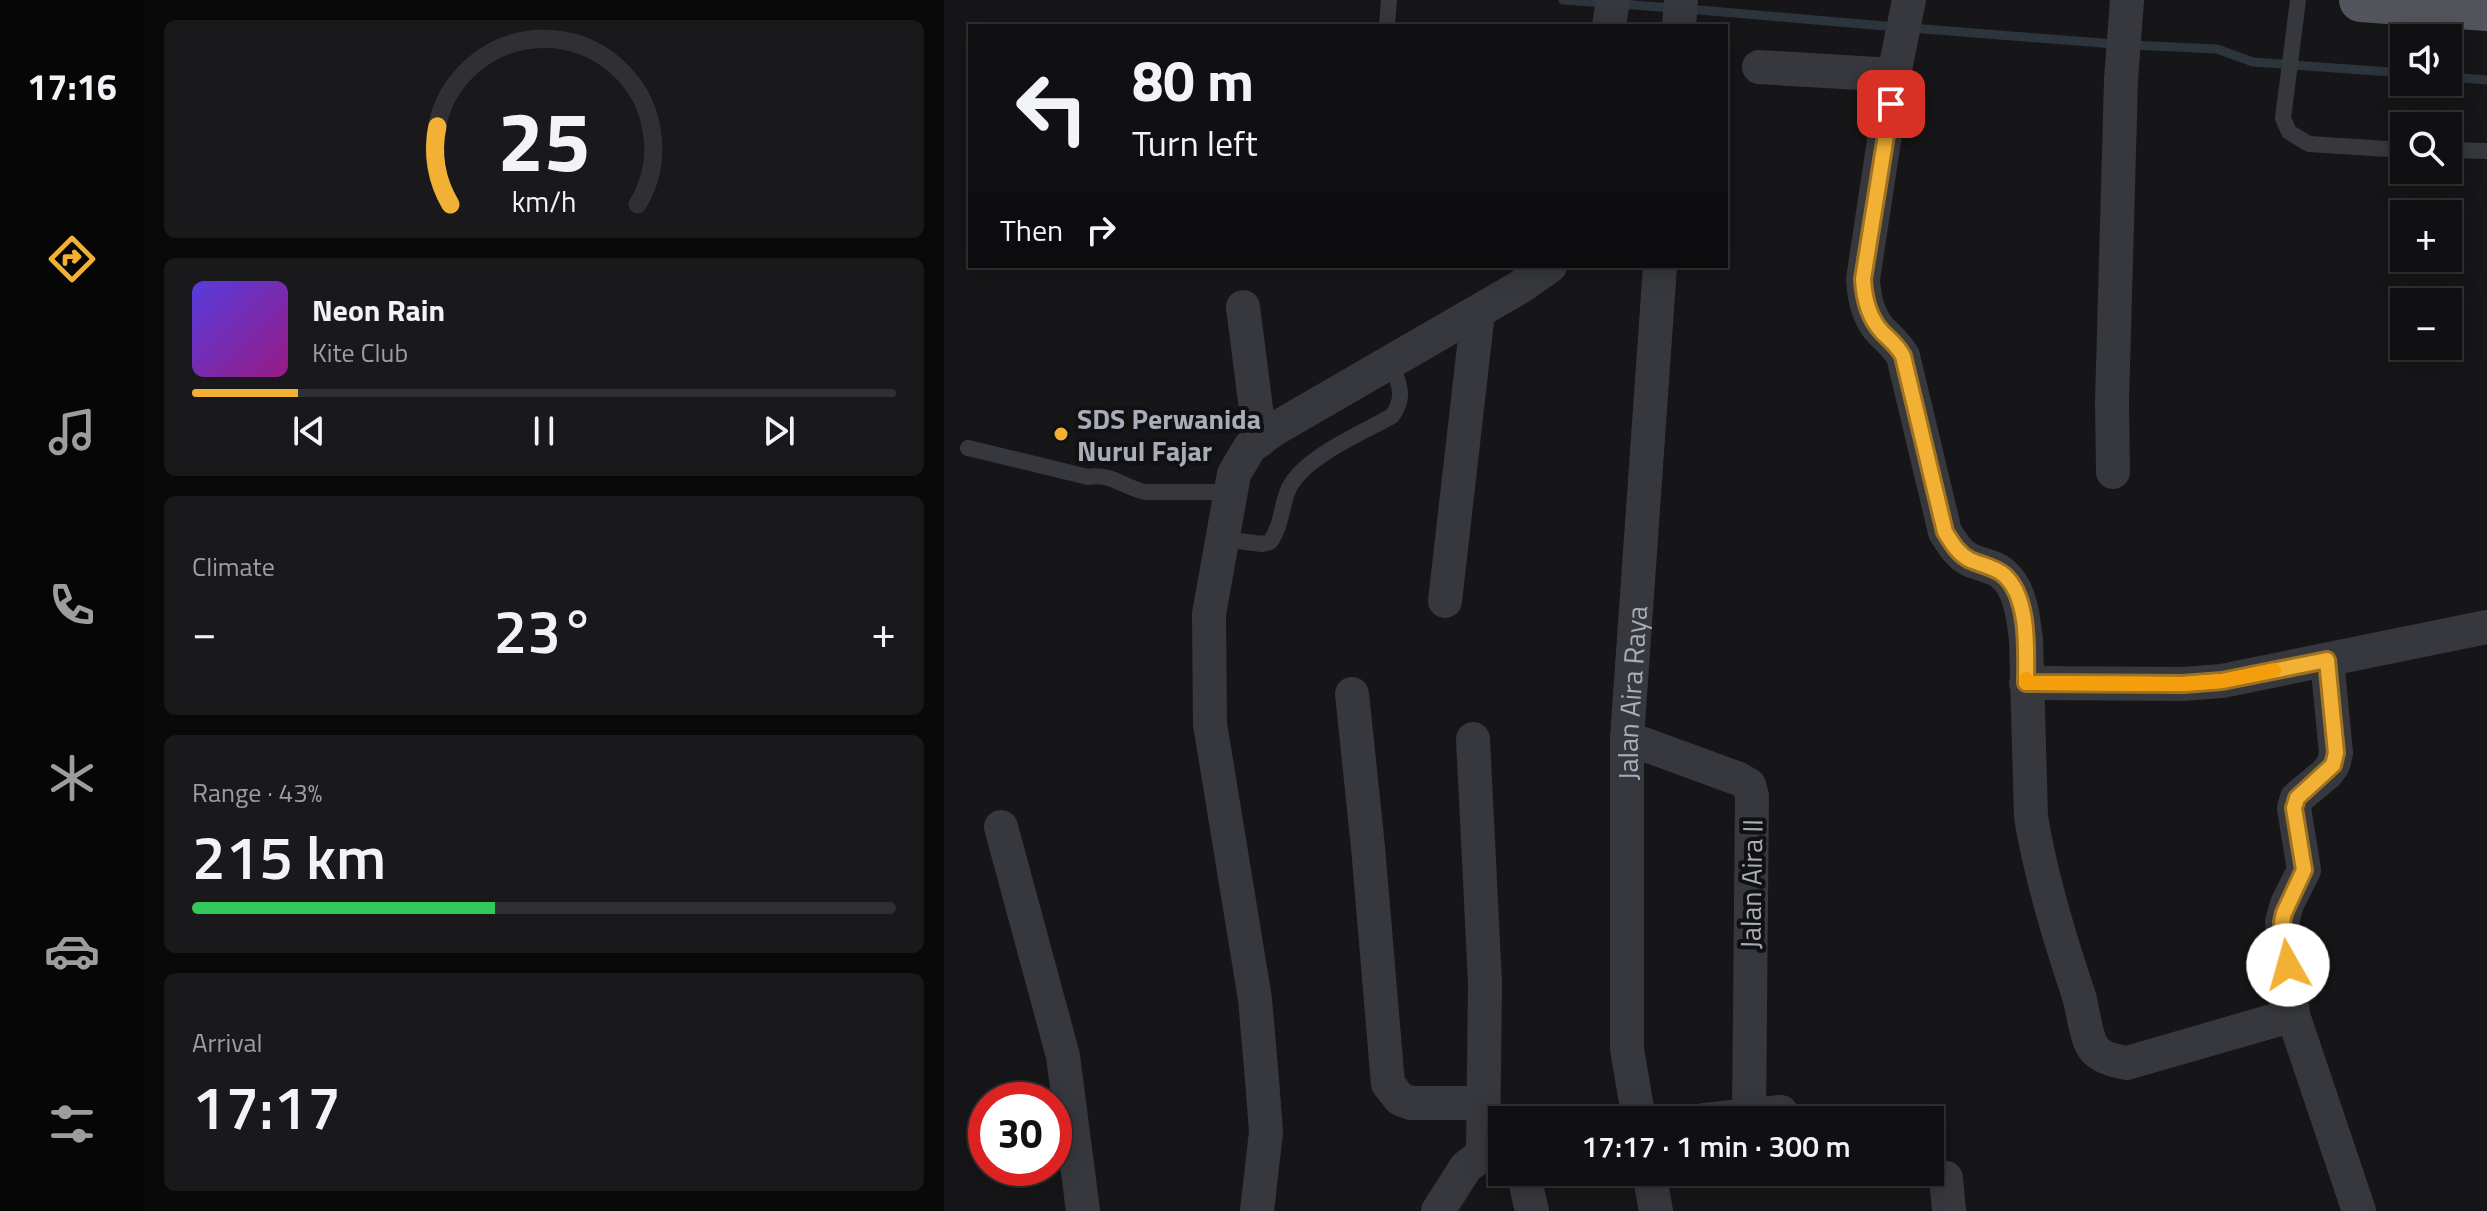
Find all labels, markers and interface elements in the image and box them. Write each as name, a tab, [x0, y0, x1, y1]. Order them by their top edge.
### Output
map controls	[2390, 24, 2462, 360]
button: sound	[2390, 24, 2462, 96]
text: 80 m	[1132, 38, 1254, 123]
icon: left	[1000, 56, 1104, 160]
text: 17:16	[27, 59, 117, 114]
pin	[1857, 70, 1925, 138]
text: 25	[497, 77, 591, 203]
icon: arrive	[1869, 82, 1913, 126]
button: search	[2390, 112, 2462, 184]
text: Turn left	[1132, 115, 1258, 170]
text: km/h	[512, 180, 576, 223]
button: +	[2390, 200, 2462, 272]
text: Then	[1000, 207, 1063, 253]
icon: right	[1079, 208, 1123, 252]
icon: directions	[44, 231, 100, 287]
text: Neon Rain	[312, 287, 445, 333]
button: −	[2390, 288, 2462, 360]
text: Kite Club	[312, 333, 408, 372]
place label: SDS Perwanida Nurul Fajar	[1077, 397, 1261, 472]
icon: music	[44, 404, 100, 460]
icon: previous	[287, 409, 331, 453]
icon: pause	[522, 409, 566, 453]
icon: next	[757, 409, 801, 453]
marker: SDS Perwanida Nurul Fajar	[1052, 425, 1070, 443]
text: Climate	[192, 547, 275, 586]
icon: phone	[44, 577, 100, 633]
text: 23°	[494, 585, 594, 676]
text: −	[192, 598, 217, 665]
text: +	[871, 598, 896, 665]
street label: Jalan Aira Raya	[1606, 604, 1658, 781]
icon: climate	[44, 750, 100, 806]
text: Range · 43%	[192, 773, 322, 812]
text: 215 km	[192, 811, 386, 902]
street label: Jalan Aira II	[1728, 818, 1774, 950]
icon: car	[44, 923, 100, 979]
position arrow	[2246, 923, 2330, 1007]
text: Arrival	[192, 1023, 263, 1062]
text: 17:17	[192, 1061, 341, 1152]
speed limit sign: 30	[968, 1082, 1072, 1186]
icon: filters	[44, 1096, 100, 1152]
text: 17:17 · 1 min · 300 m	[1581, 1123, 1851, 1169]

